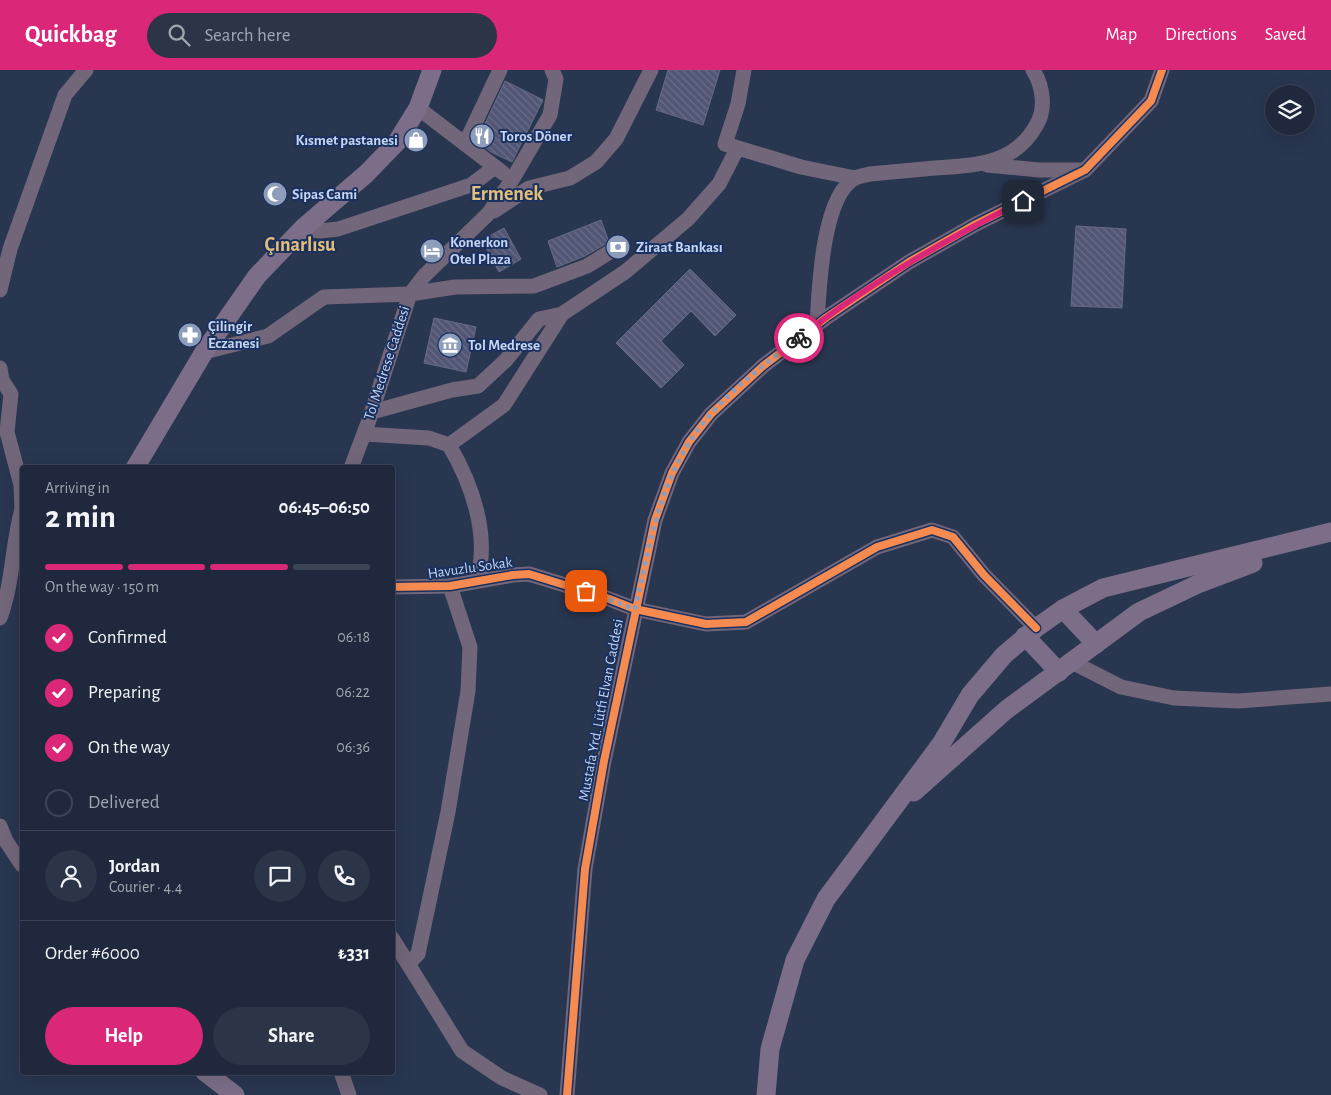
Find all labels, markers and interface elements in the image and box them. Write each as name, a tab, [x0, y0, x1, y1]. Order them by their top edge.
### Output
search box	[147, 13, 497, 58]
icon: search	[165, 21, 193, 49]
text: Quickbag	[25, 23, 117, 47]
text: Search here	[205, 26, 290, 45]
text: Map	[1106, 26, 1137, 44]
text: Directions	[1165, 26, 1237, 44]
text: Saved	[1265, 26, 1306, 44]
map controls	[1265, 85, 1315, 135]
button: layers	[1265, 85, 1315, 135]
restaurant icon: Toros Döner	[469, 123, 495, 149]
shop icon: Kısmet pastanesi	[403, 127, 429, 153]
place label: Toros Döner	[500, 129, 573, 144]
place label: Kısmet pastanesi	[295, 133, 398, 148]
pin	[1002, 180, 1044, 222]
mosque icon: Sipas Cami	[262, 181, 288, 207]
district label: Ermenek	[471, 184, 543, 204]
place label: Sipas Cami	[292, 187, 357, 202]
icon: home	[1009, 187, 1037, 215]
bank icon: Ziraat Bankası	[605, 234, 631, 260]
district label: Çınarlısu	[264, 235, 336, 255]
place label: Konerkon Otel Plaza	[450, 235, 511, 267]
hotel icon: Konerkon Otel Plaza	[419, 238, 445, 264]
place label: Ziraat Bankası	[636, 240, 723, 255]
street label: Tol Medrese Caddesi	[361, 304, 413, 422]
courier	[774, 313, 824, 363]
place label: Çilingir Eczanesi	[208, 319, 259, 351]
pharmacy icon: Çilingir Eczanesi	[177, 322, 203, 348]
icon: bike	[785, 324, 813, 352]
museum icon: Tol Medrese	[437, 332, 463, 358]
place label: Tol Medrese	[468, 338, 540, 353]
text: Arriving in	[45, 480, 110, 496]
text: 06:45–06:50	[279, 498, 370, 517]
text: 2 min	[45, 501, 116, 533]
street label: Havuzlu Sokak	[427, 555, 513, 581]
pin	[565, 570, 607, 612]
icon: bag	[572, 577, 600, 605]
text: On the way · 150 m	[45, 579, 159, 595]
street label: Mustafa Yrd. Lütfi Elvan Caddesi	[576, 618, 626, 802]
icon: check	[45, 624, 73, 652]
text: Confirmed	[88, 628, 167, 647]
text: 06:18	[337, 629, 370, 645]
icon: check	[45, 679, 73, 707]
text: Preparing	[88, 683, 161, 702]
text: 06:22	[336, 684, 370, 700]
icon: check	[45, 734, 73, 762]
text: On the way	[88, 738, 170, 757]
text: 06:36	[336, 739, 370, 755]
text: Delivered	[88, 793, 160, 812]
button: person	[45, 850, 97, 902]
button: chat	[254, 850, 306, 902]
button: phone	[318, 850, 370, 902]
text: Jordan	[109, 857, 160, 876]
text: Courier · 4.4	[109, 879, 182, 895]
text: Order #6000	[45, 944, 140, 963]
text: ₺331	[338, 944, 370, 963]
button: Help	[45, 1007, 203, 1065]
button: Share	[213, 1007, 370, 1065]

